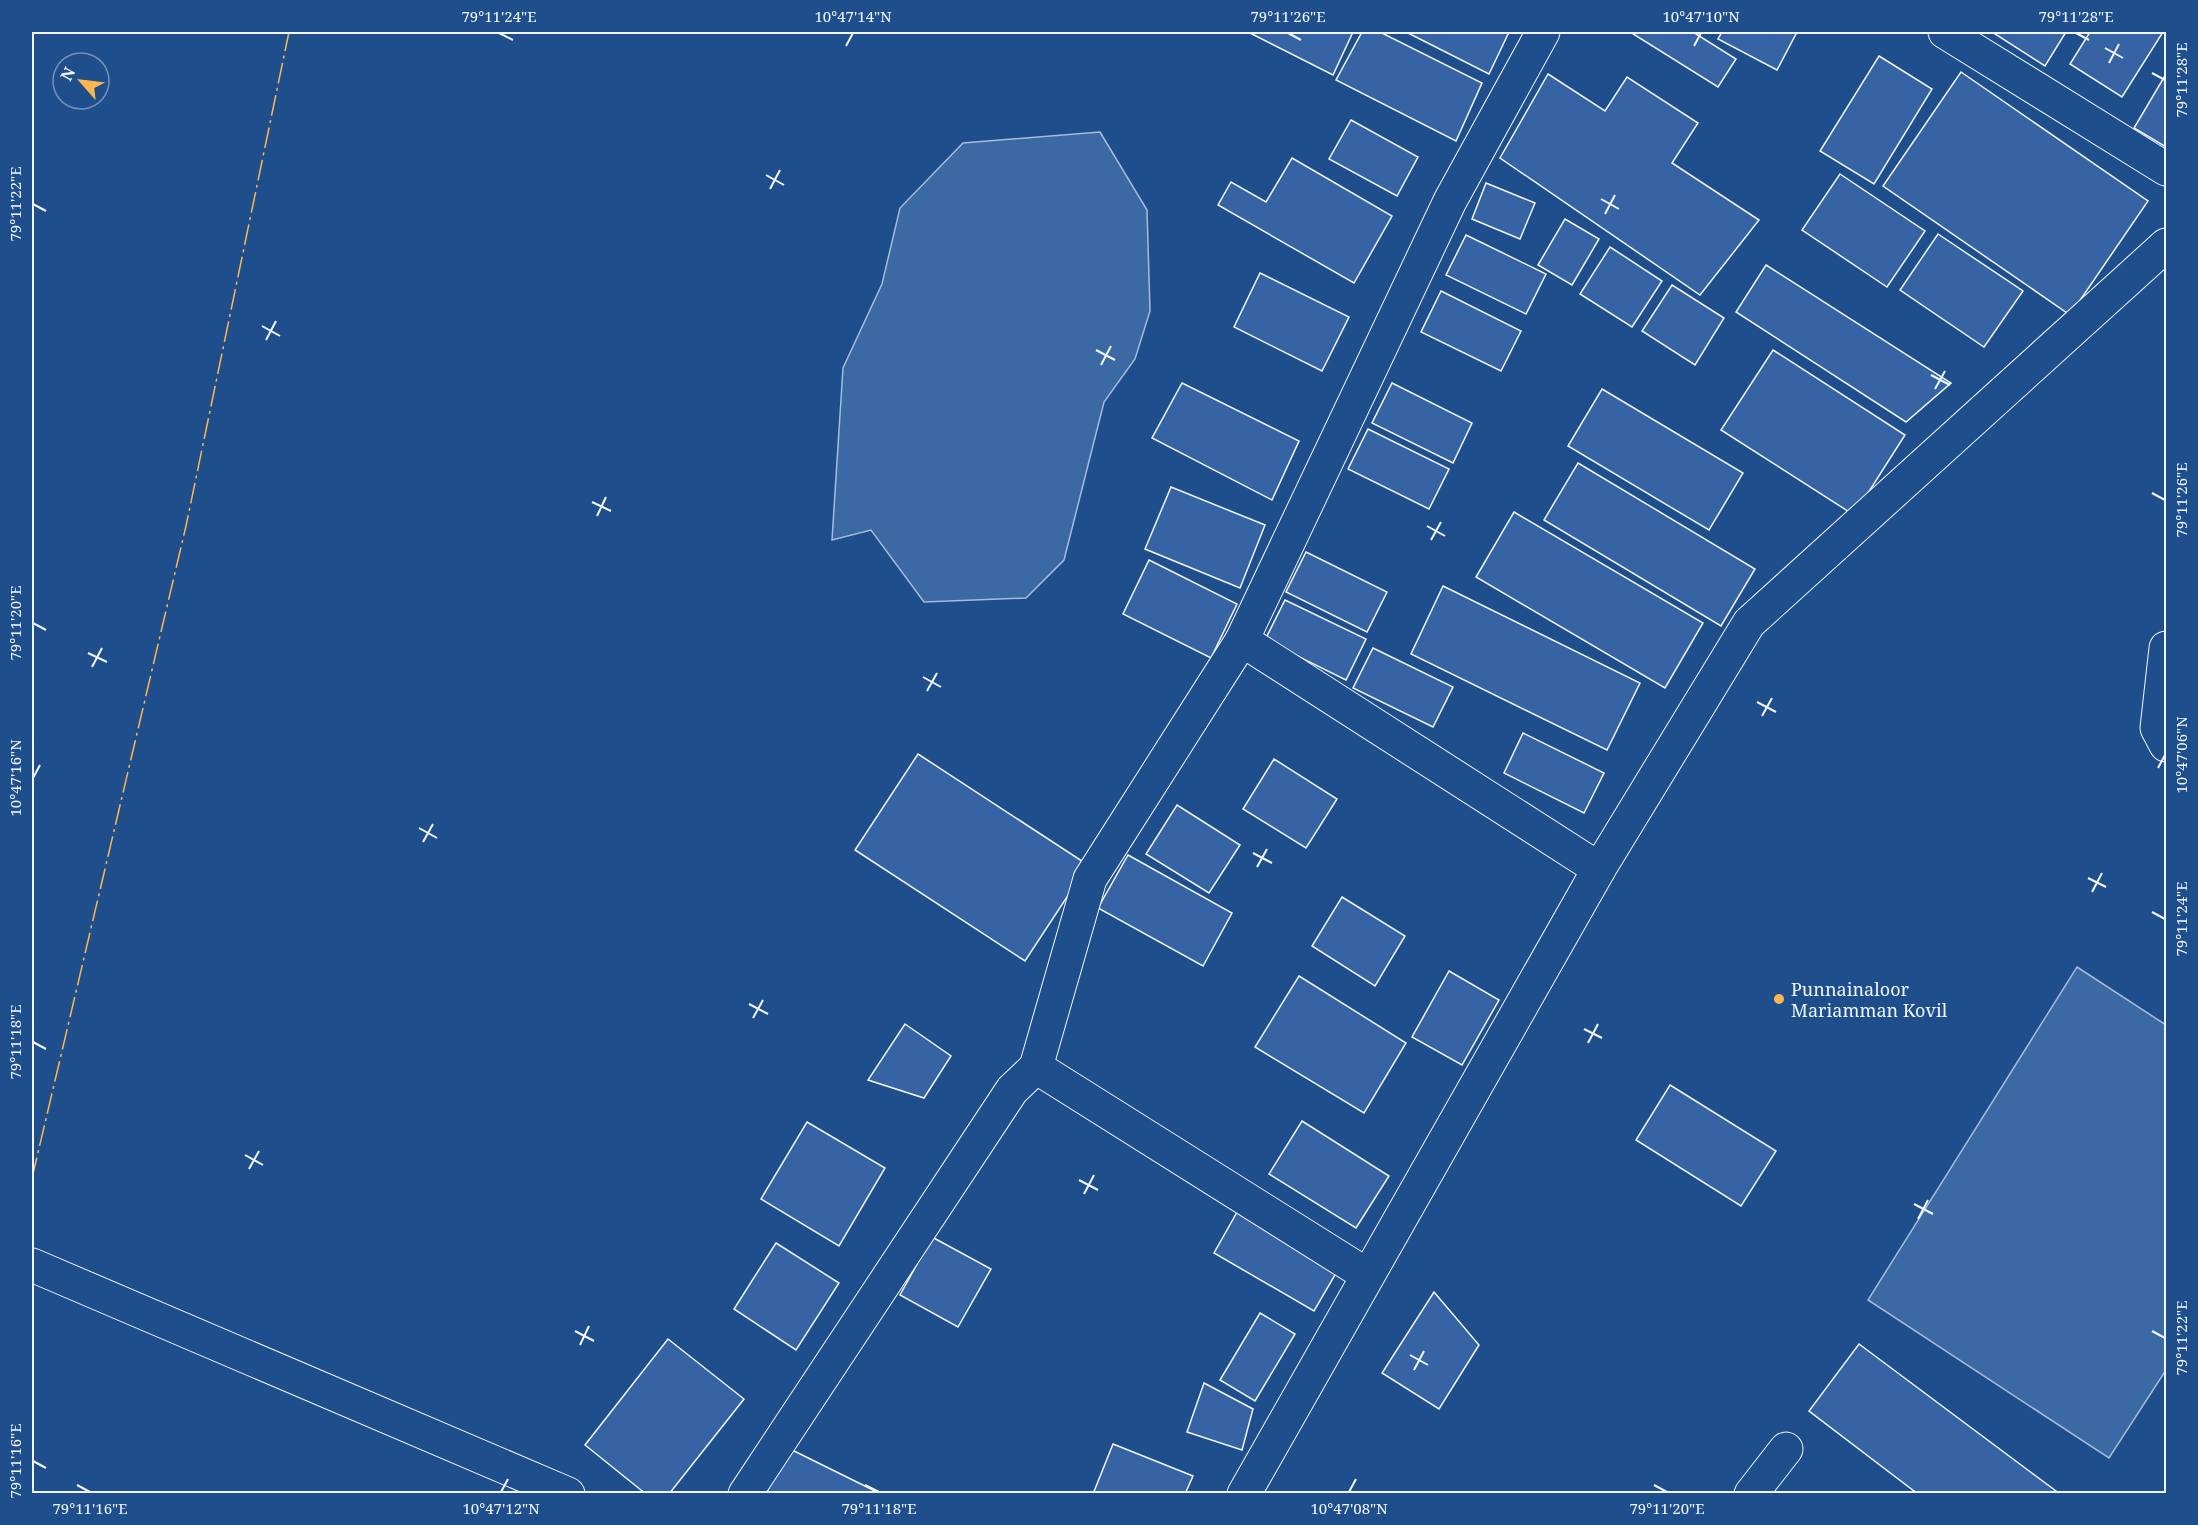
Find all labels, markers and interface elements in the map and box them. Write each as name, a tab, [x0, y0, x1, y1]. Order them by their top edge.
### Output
text: 79°11'24"E	[461, 6, 537, 26]
text: 10°47'14"N	[814, 6, 892, 26]
text: 79°11'26"E	[1250, 6, 1326, 26]
text: 10°47'10"N	[1662, 6, 1740, 26]
text: 79°11'28"E	[2038, 6, 2114, 26]
text: 79°11'28"E	[2171, 42, 2191, 118]
north arrow	[51, 51, 111, 111]
text: N	[55, 63, 81, 85]
text: 79°11'22"E	[5, 166, 25, 242]
text: 79°11'26"E	[2171, 462, 2191, 538]
text: 79°11'20"E	[5, 585, 25, 661]
text: 10°47'06"N	[2171, 716, 2191, 794]
text: 10°47'16"N	[5, 739, 25, 817]
text: 79°11'24"E	[2171, 881, 2191, 957]
place label: Punnainaloor Mariamman Kovil	[1791, 977, 1948, 1022]
marker: Punnainaloor Mariamman Kovil	[1772, 992, 1786, 1006]
text: 79°11'18"E	[5, 1004, 25, 1080]
text: 79°11'22"E	[2171, 1300, 2191, 1376]
text: 79°11'16"E	[5, 1423, 25, 1499]
text: 79°11'16"E	[52, 1498, 128, 1518]
text: 10°47'12"N	[462, 1498, 540, 1518]
text: 79°11'18"E	[841, 1498, 917, 1518]
text: 10°47'08"N	[1310, 1498, 1388, 1518]
text: 79°11'20"E	[1629, 1498, 1705, 1518]

